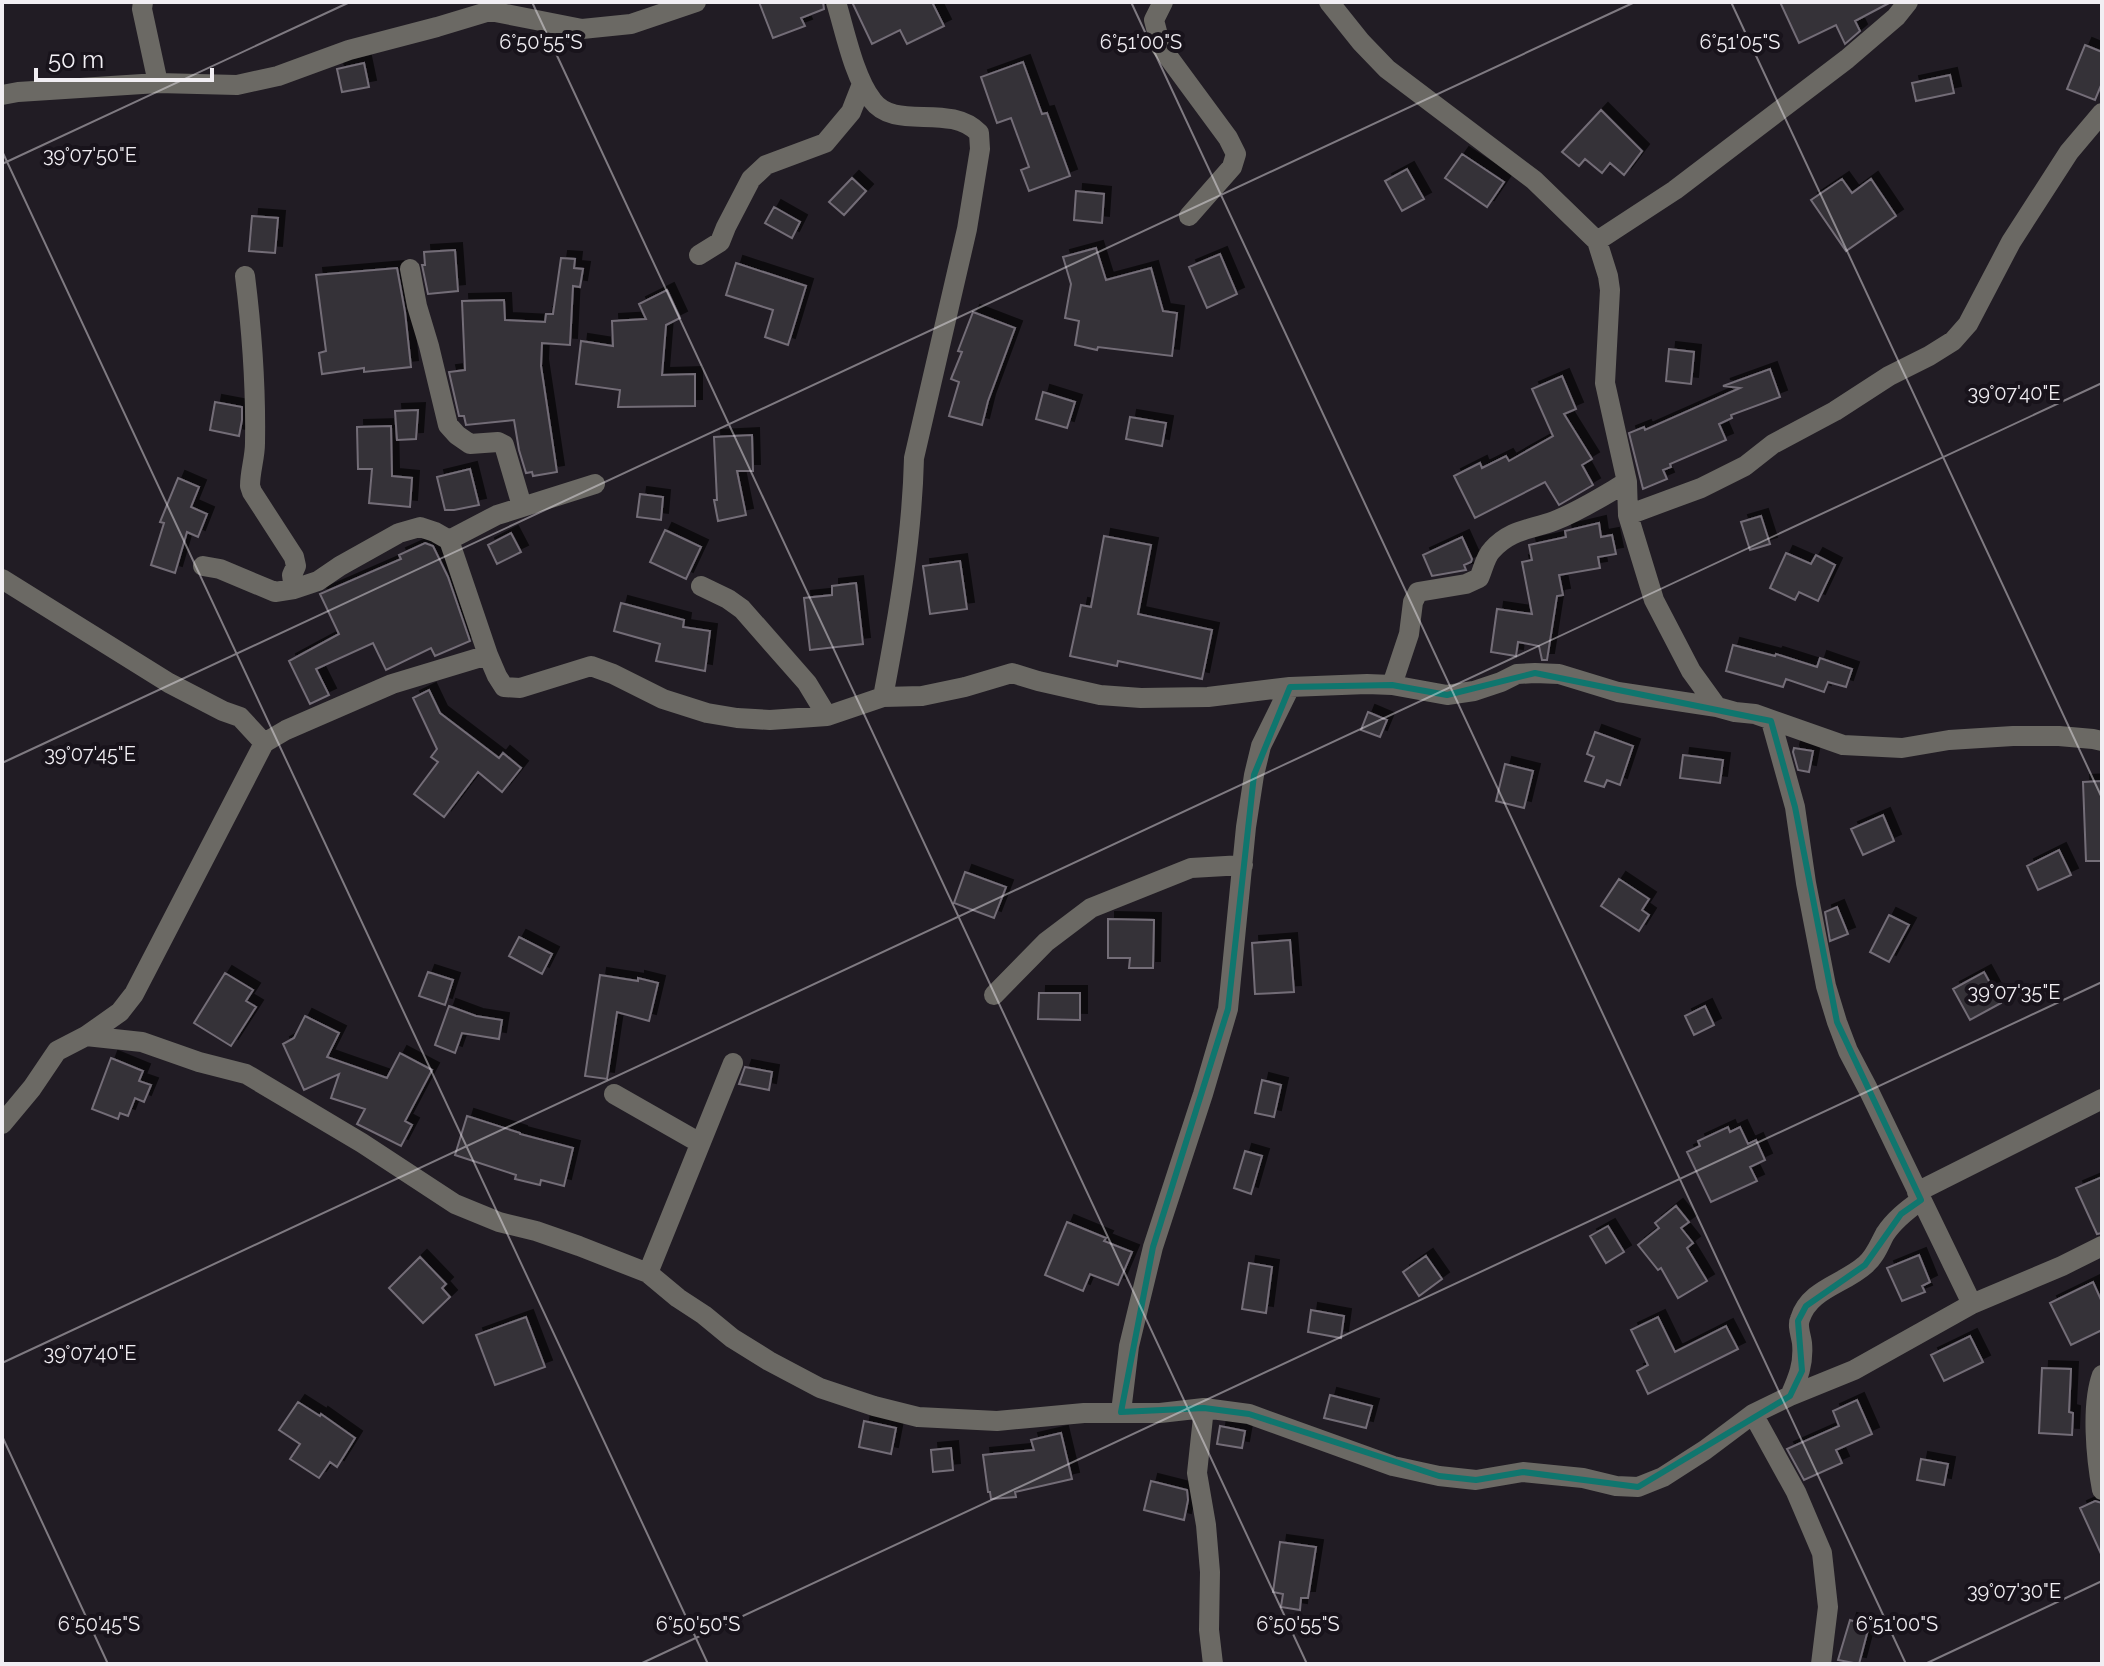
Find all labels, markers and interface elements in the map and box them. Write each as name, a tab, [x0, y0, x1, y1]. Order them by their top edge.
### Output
text: 6°50'55"S	[499, 30, 583, 54]
text: 6°51'00"S	[1100, 30, 1182, 54]
text: 6°51'05"S	[1699, 30, 1781, 54]
scale bar	[36, 32, 212, 82]
text: 50 m	[48, 45, 104, 74]
text: 39°07'50"E	[43, 143, 137, 167]
text: 39°07'40"E	[1968, 381, 2060, 405]
text: 39°07'45"E	[44, 742, 136, 766]
text: 39°07'35"E	[1968, 980, 2060, 1004]
text: 39°07'40"E	[44, 1341, 136, 1365]
text: 39°07'30"E	[1967, 1579, 2061, 1603]
text: 6°50'45"S	[58, 1612, 140, 1636]
text: 6°50'50"S	[656, 1612, 740, 1636]
text: 6°50'55"S	[1256, 1612, 1340, 1636]
text: 6°51'00"S	[1856, 1612, 1938, 1636]

